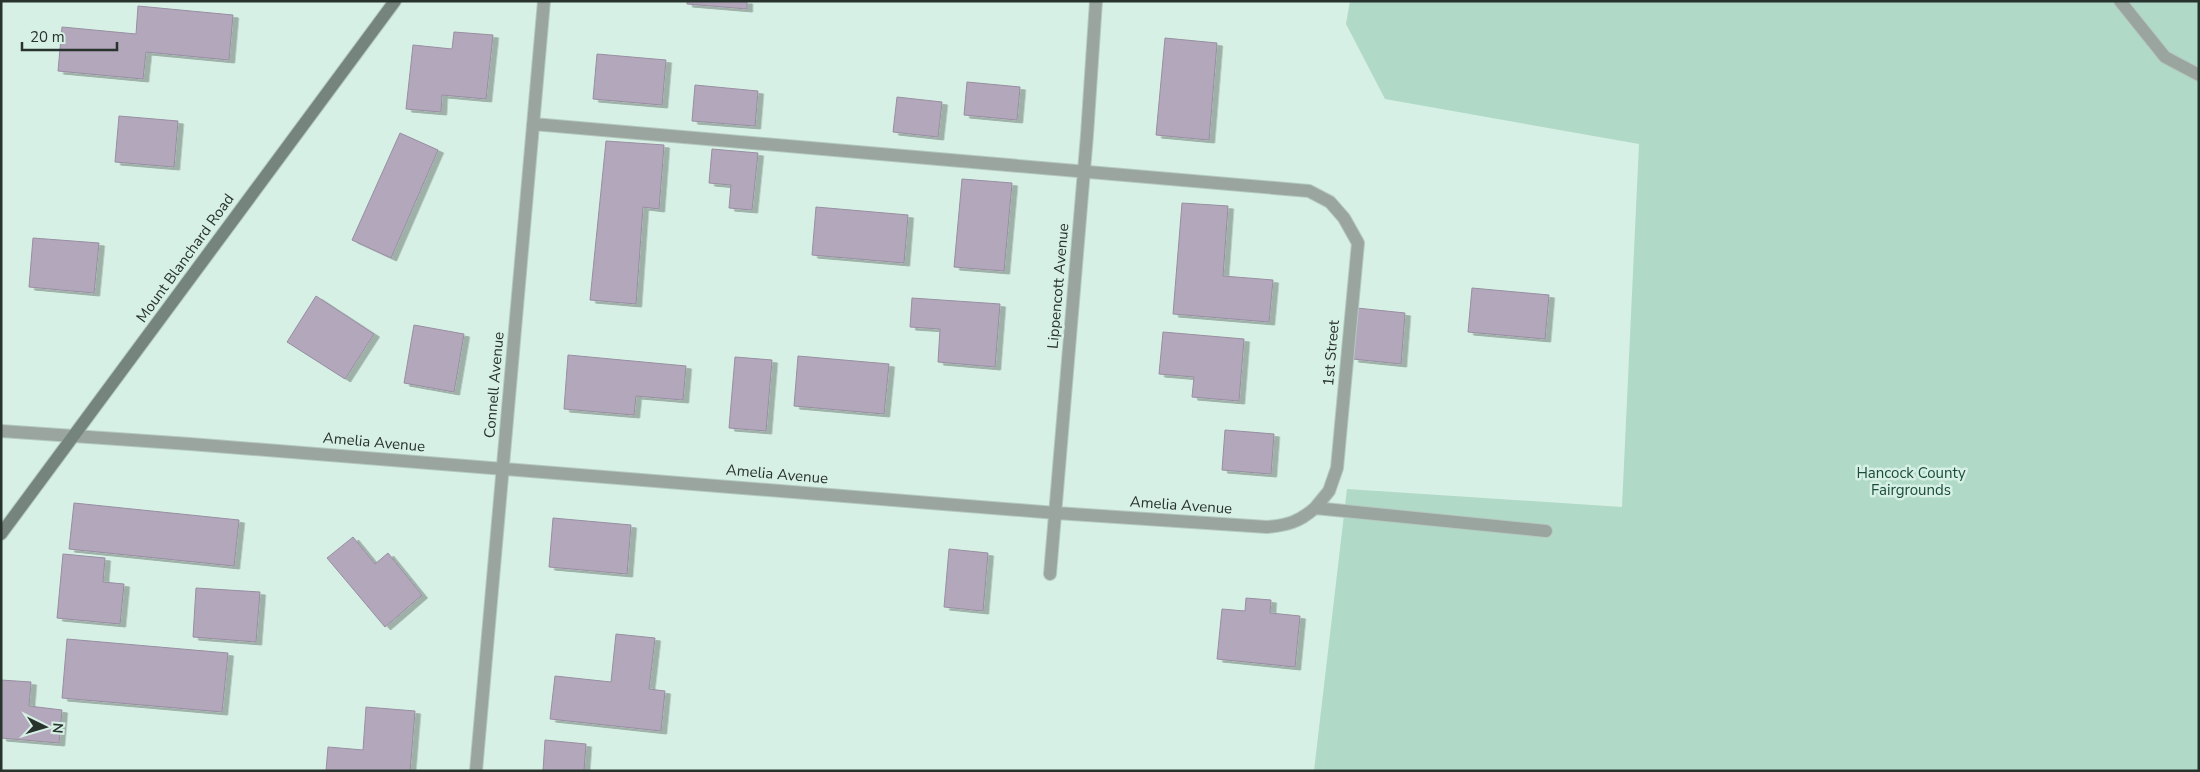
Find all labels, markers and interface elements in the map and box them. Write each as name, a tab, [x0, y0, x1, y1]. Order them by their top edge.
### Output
scale bar	[22, 20, 118, 52]
text: 20 m	[30, 27, 65, 47]
street label: Mount Blanchard Road	[132, 190, 238, 326]
street label: Lippencott Avenue	[1043, 222, 1073, 350]
street label: 1st Street	[1318, 318, 1344, 387]
street label: Connell Avenue	[479, 331, 509, 439]
street label: Amelia Avenue	[322, 428, 426, 456]
street label: Amelia Avenue	[725, 460, 829, 488]
park label: Hancock County Fairgrounds	[1856, 463, 1966, 500]
street label: Amelia Avenue	[1129, 491, 1233, 519]
north arrow	[20, 702, 70, 752]
text: N	[48, 722, 67, 734]

